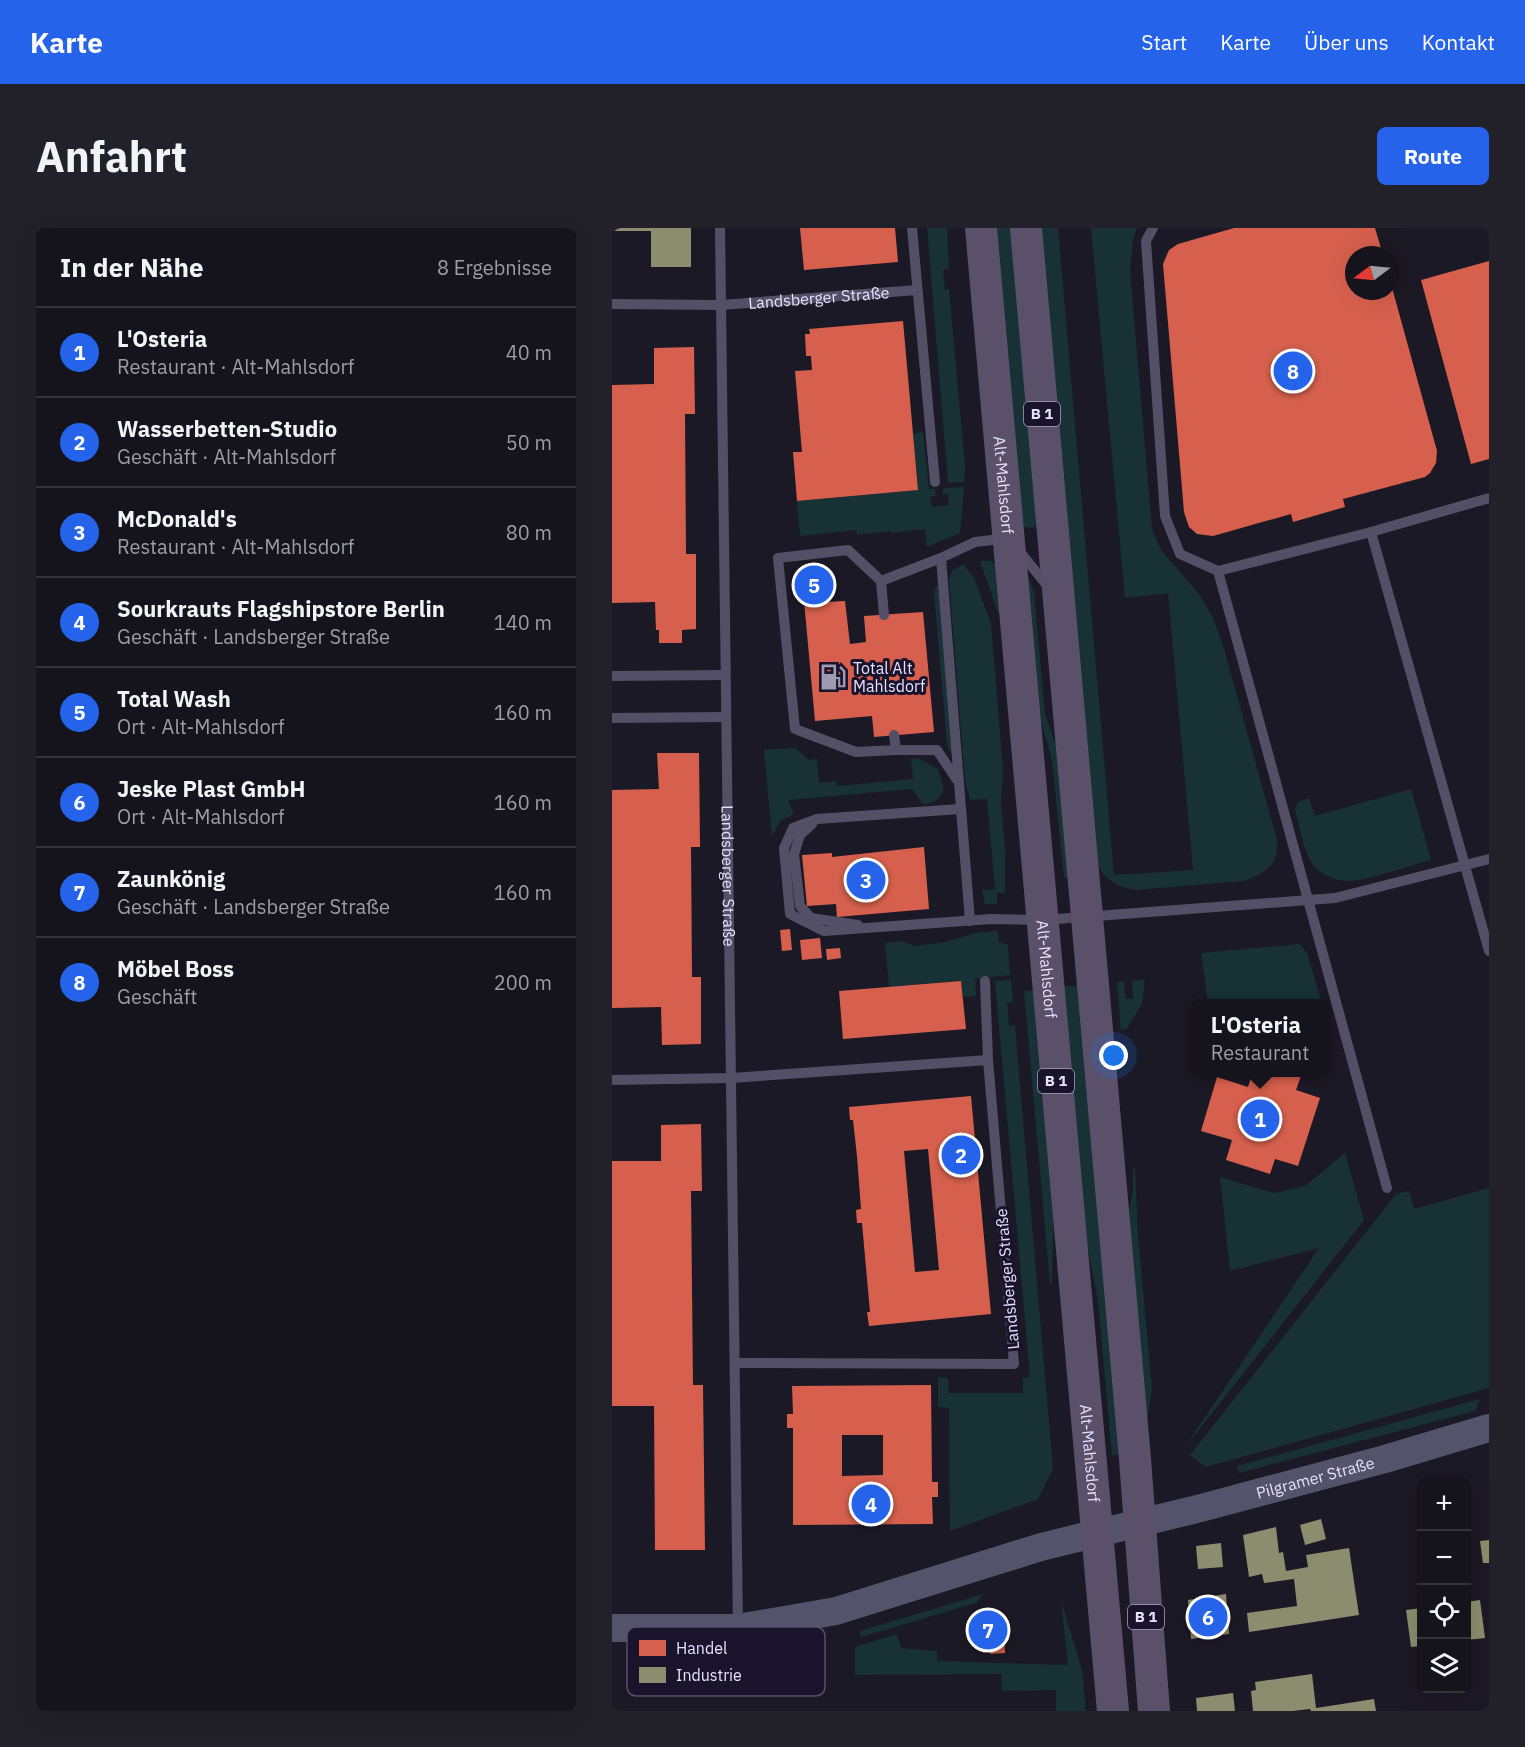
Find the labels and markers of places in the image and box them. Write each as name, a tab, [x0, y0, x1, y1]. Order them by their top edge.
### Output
pin: 8	[1274, 348, 1312, 394]
pin: 5	[794, 562, 834, 608]
place label: Total Alt Mahlsdorf	[853, 658, 925, 696]
fuel station icon: Total Alt Mahlsdorf	[818, 662, 848, 692]
pin: 3	[846, 858, 886, 902]
pin: 1	[1240, 1096, 1280, 1142]
pin: 2	[942, 1132, 980, 1178]
pin: 4	[852, 1482, 890, 1526]
pin: 6	[1188, 1594, 1228, 1640]
pin: 7	[968, 1608, 1007, 1652]

